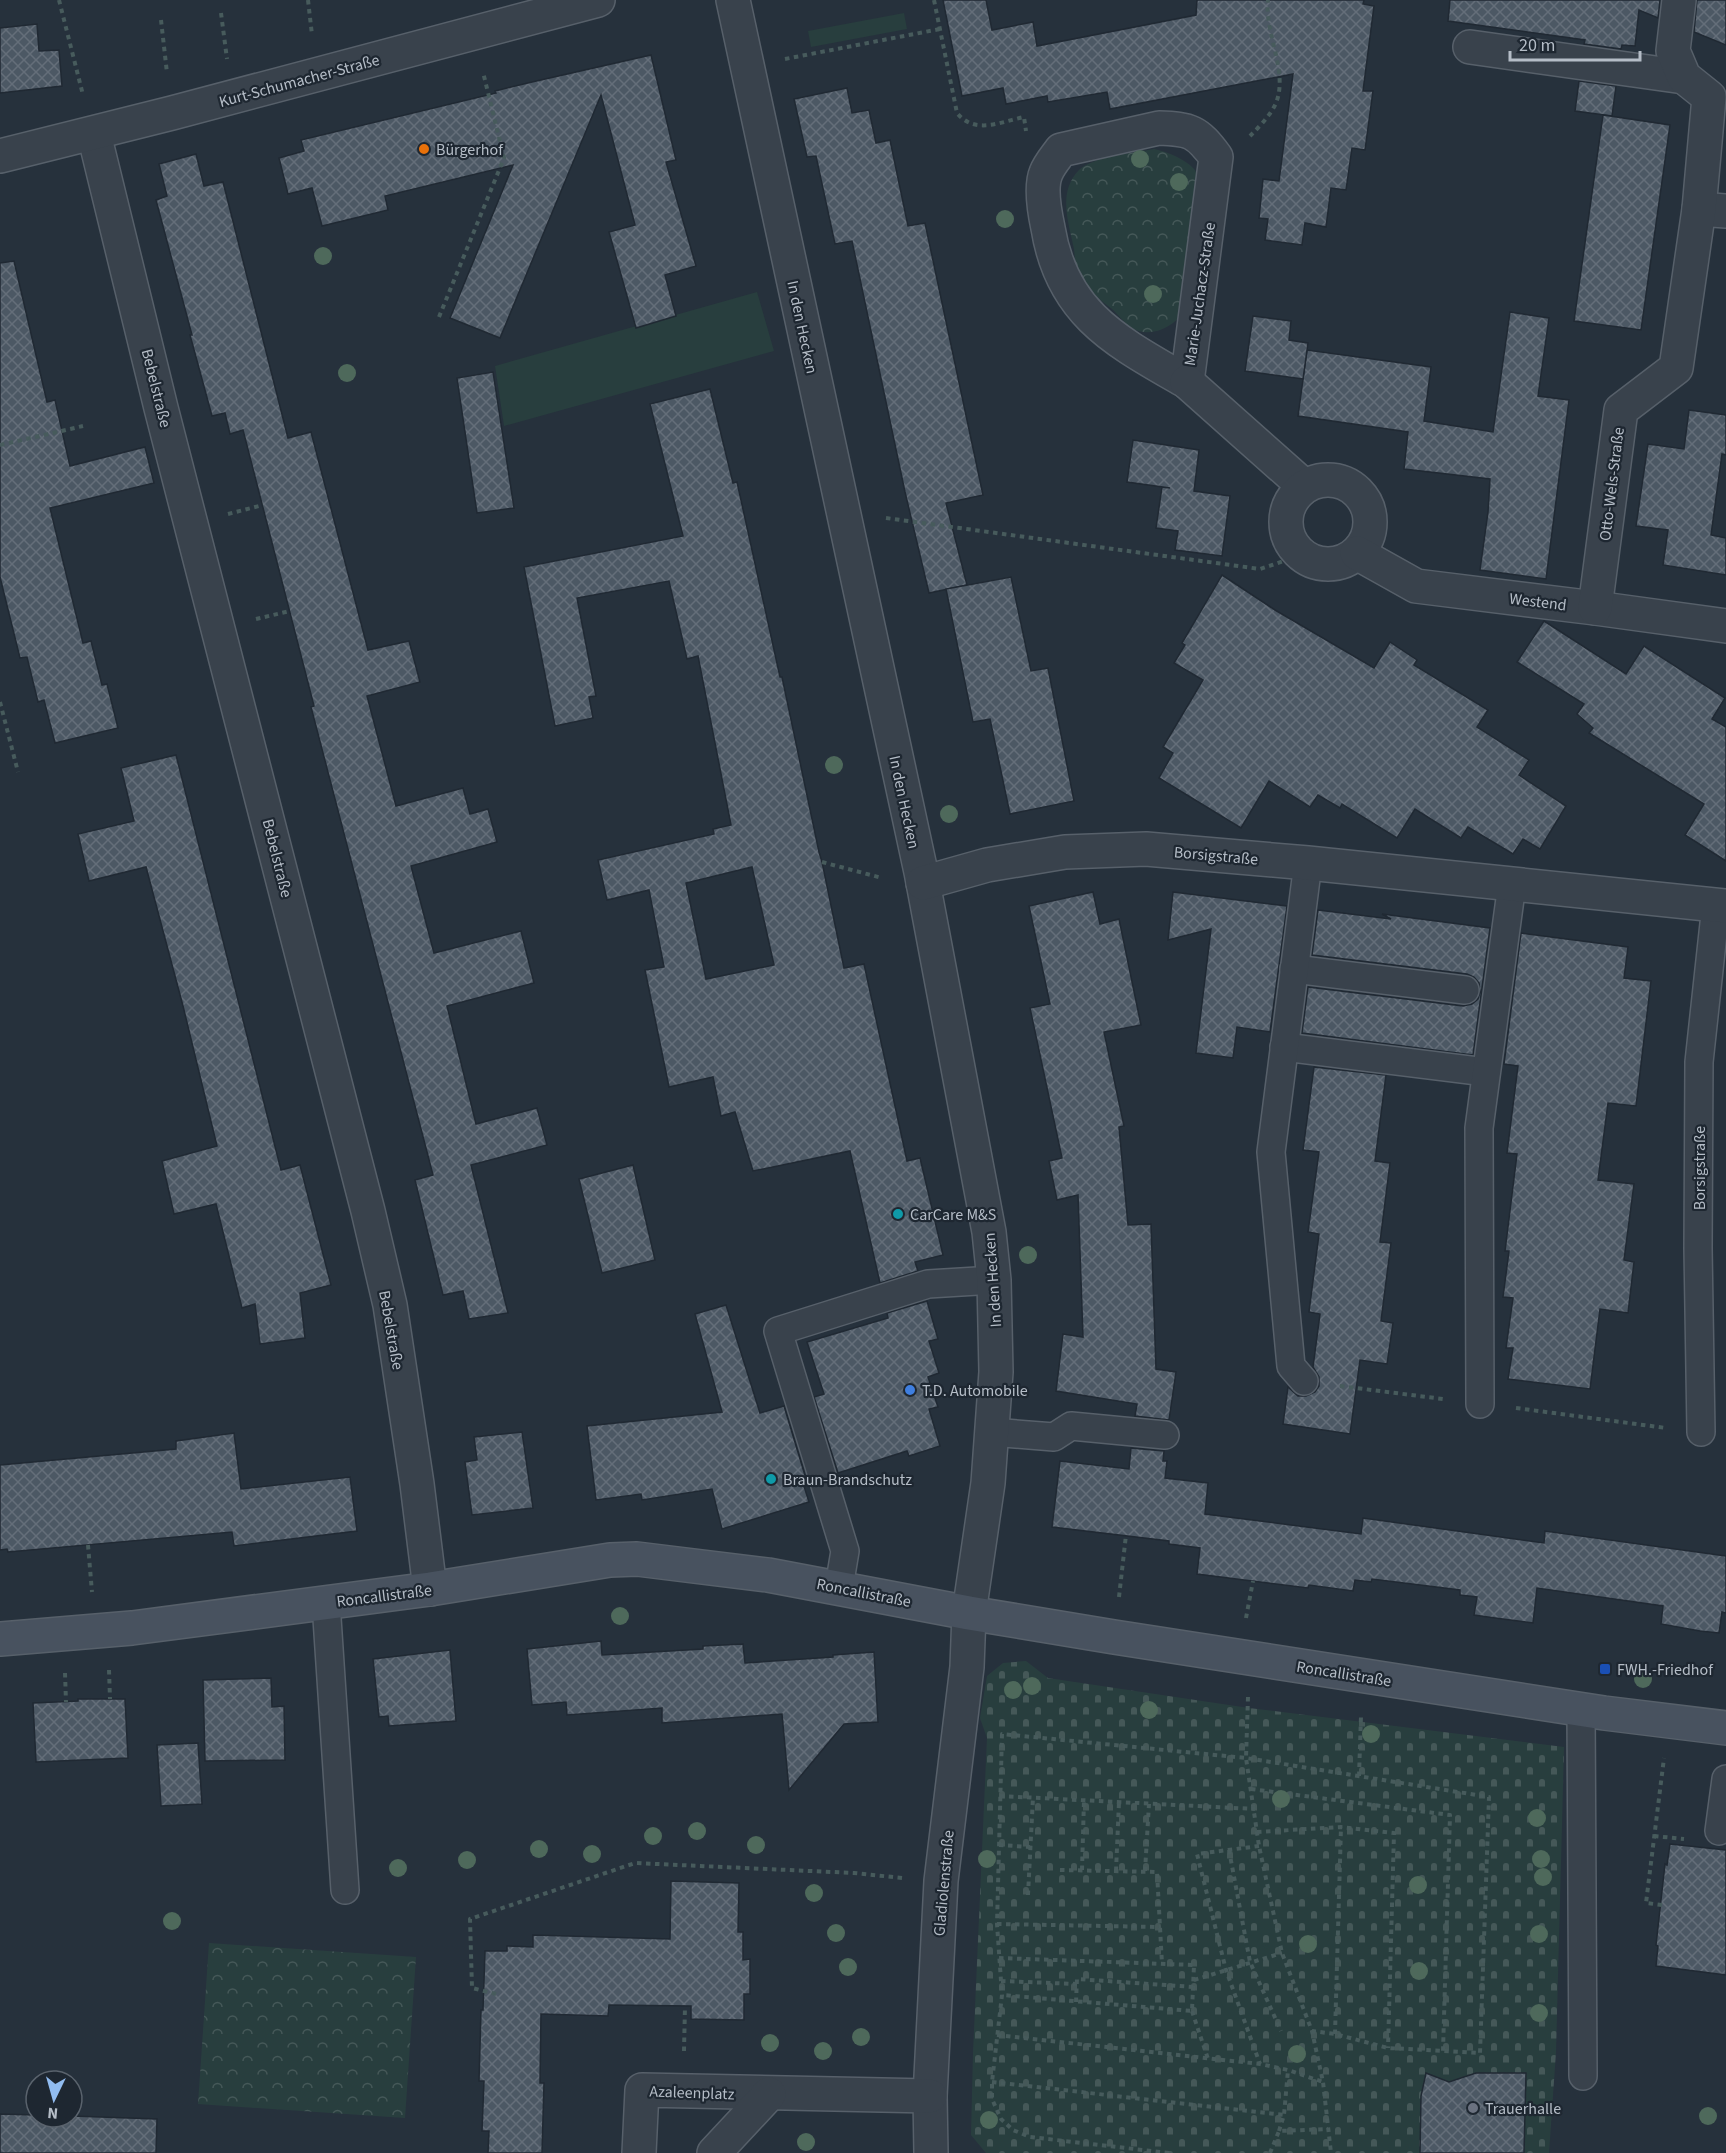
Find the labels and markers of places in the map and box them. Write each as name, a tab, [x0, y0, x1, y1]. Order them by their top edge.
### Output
place label: Bürgerhof	[436, 139, 504, 161]
marker: Bürgerhof	[417, 142, 431, 156]
place label: CarCare M&S	[910, 1204, 996, 1226]
marker: CarCare M&S	[891, 1207, 905, 1221]
place label: T.D. Automobile	[922, 1380, 1028, 1402]
marker: T.D. Automobile	[903, 1383, 917, 1397]
place label: Braun-Brandschutz	[783, 1469, 912, 1491]
marker: Braun-Brandschutz	[764, 1472, 778, 1486]
place label: FWH.-Friedhof	[1617, 1659, 1714, 1681]
marker: FWH.-Friedhof	[1598, 1662, 1612, 1676]
place label: Trauerhalle	[1485, 2098, 1561, 2120]
marker: Trauerhalle	[1466, 2101, 1480, 2115]

